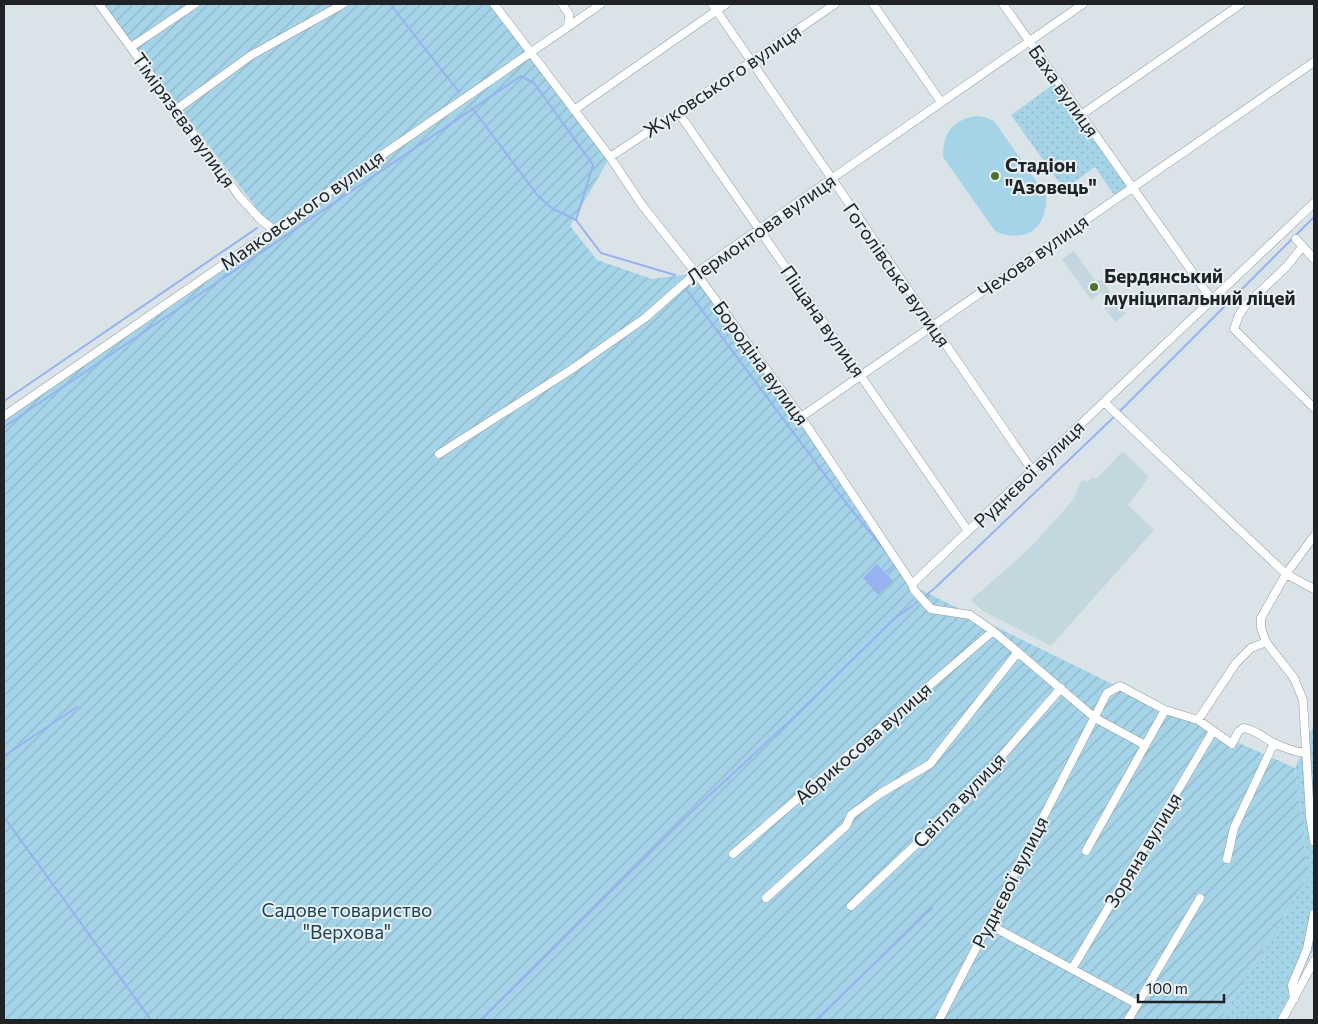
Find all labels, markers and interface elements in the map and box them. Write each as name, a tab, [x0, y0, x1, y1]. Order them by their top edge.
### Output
street label: Жуковського вулиця	[638, 19, 805, 142]
street label: Баха вулиця	[1024, 40, 1105, 141]
street label: Тімірязєва вулиця	[128, 48, 241, 192]
street label: Маяковського вулиця	[215, 144, 388, 275]
place label: Стадіон "Азовець"	[1005, 153, 1097, 198]
street label: Лермонтова вулиця	[682, 168, 840, 289]
marker: Стадіон "Азовець"	[989, 170, 1001, 182]
street label: Гоголівська вулиця	[839, 198, 956, 351]
street label: Чехова вулиця	[973, 209, 1092, 302]
street label: Піщана вулиця	[776, 260, 871, 381]
place label: Бердянський муніципальний ліцей	[1104, 264, 1296, 309]
marker: Бердянський муніципальний ліцей	[1088, 281, 1100, 293]
street label: Бородіна вулиця	[709, 296, 814, 429]
street label: Руднєвої вулиця	[969, 415, 1089, 532]
street label: Абрикосова вулиця	[790, 677, 936, 808]
street label: Світла вулиця	[908, 747, 1010, 852]
street label: Зоряна вулиця	[1099, 788, 1186, 911]
street label: Руднєвої вулиця	[966, 812, 1053, 951]
park label: Садове товариство "Верхова"	[262, 898, 432, 943]
scale bar	[1138, 972, 1224, 1004]
text: 100 m	[1146, 979, 1188, 997]

